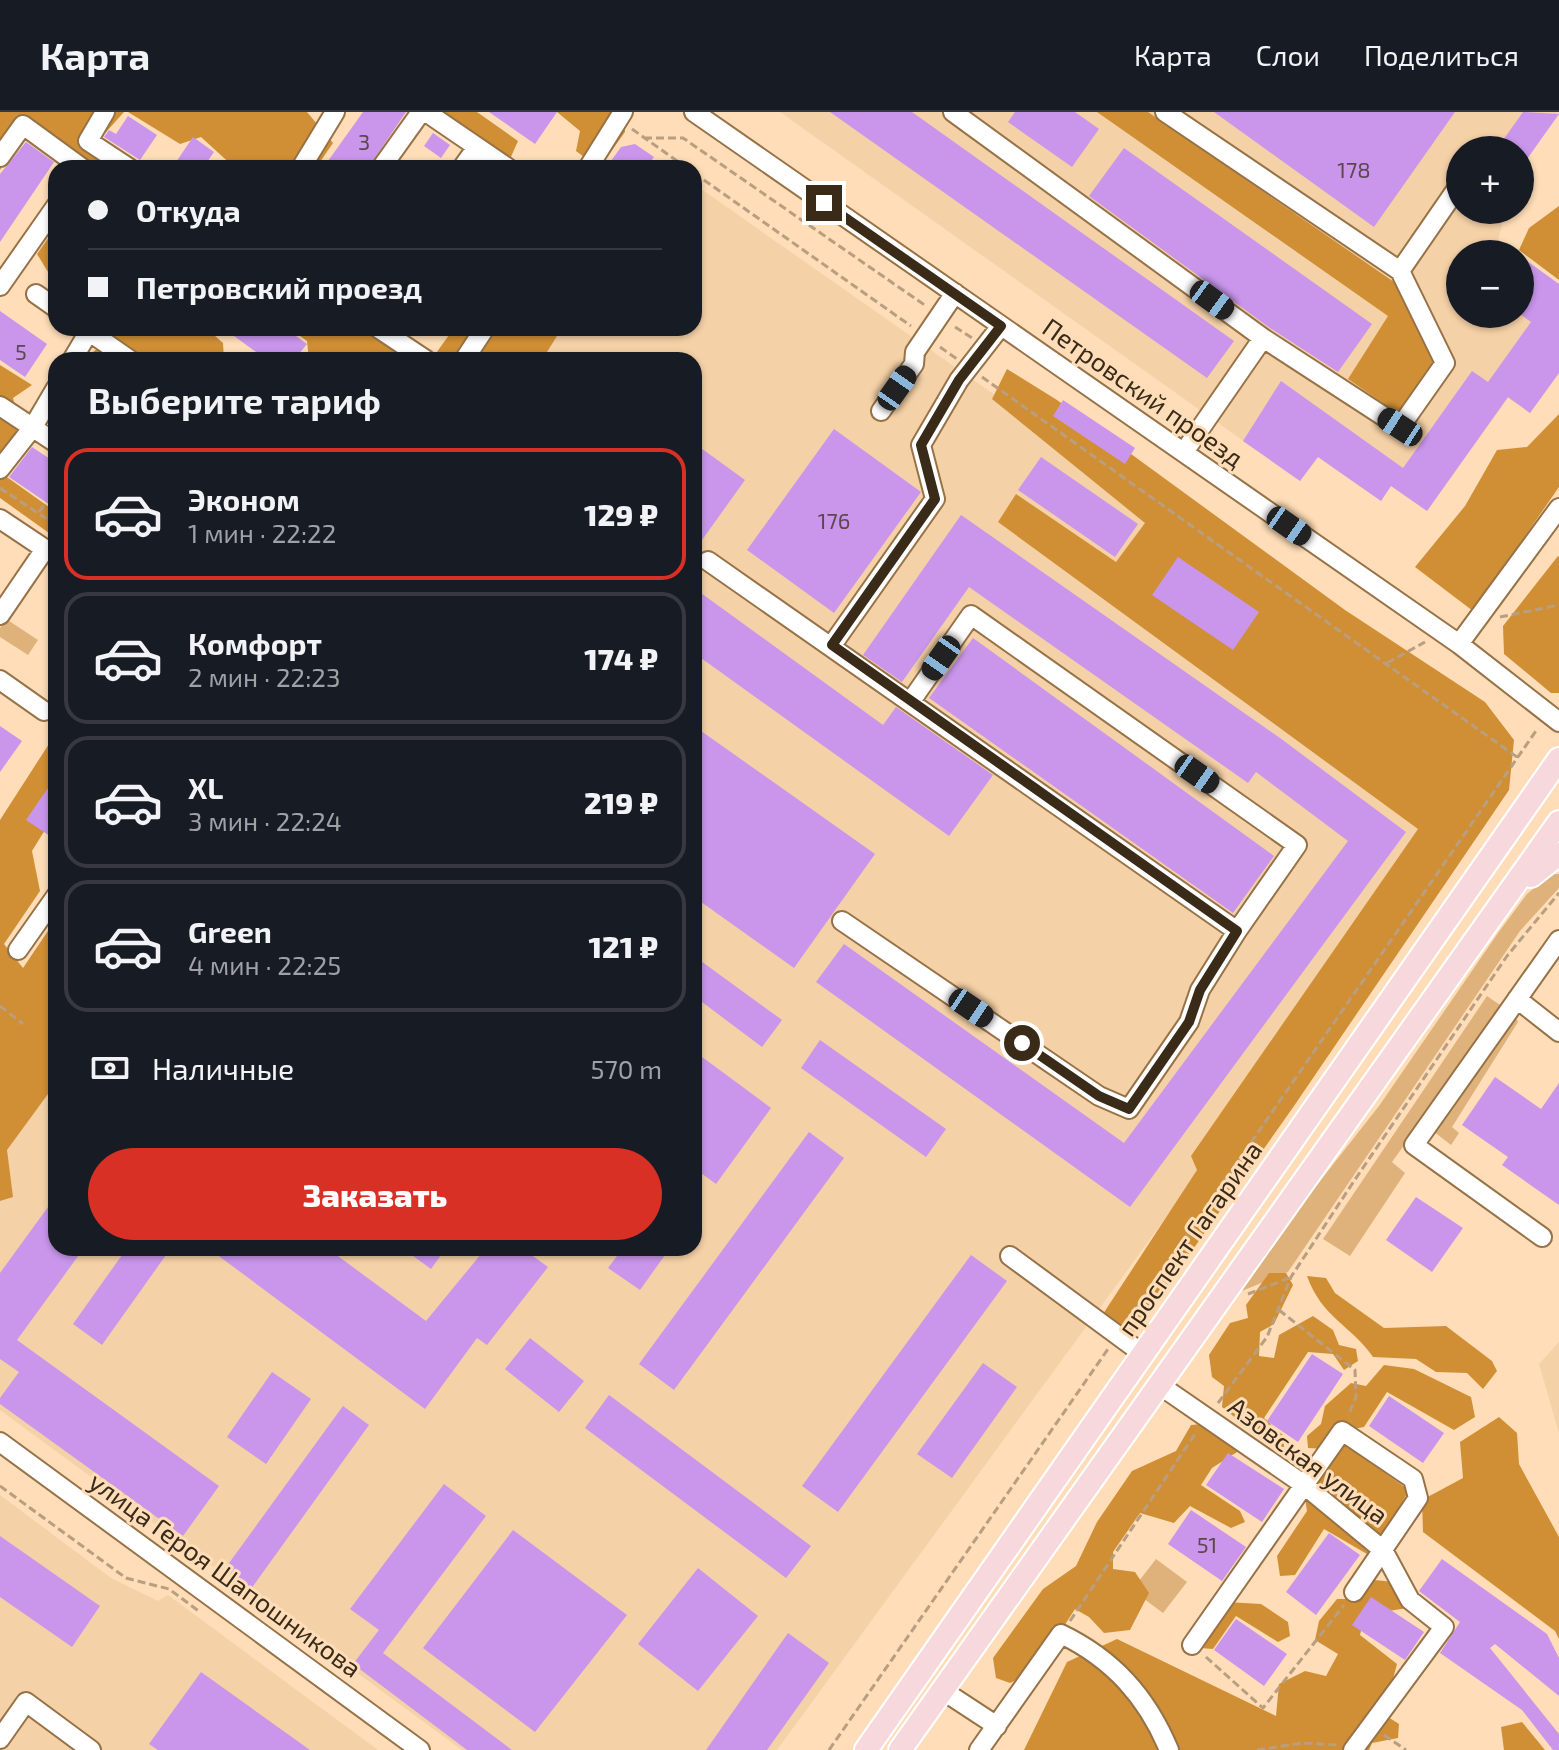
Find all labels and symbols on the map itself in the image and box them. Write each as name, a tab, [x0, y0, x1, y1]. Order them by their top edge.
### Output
house number: 3	[358, 128, 370, 154]
house number: 178	[1337, 156, 1371, 182]
route end	[806, 185, 842, 221]
car	[1186, 276, 1238, 324]
street label: Петровский проезд	[1037, 311, 1250, 473]
house number: 5	[15, 338, 27, 364]
car	[873, 361, 921, 415]
car	[1373, 404, 1427, 450]
car	[1262, 502, 1316, 550]
house number: 176	[818, 507, 850, 533]
car	[917, 631, 965, 685]
car	[1170, 750, 1224, 798]
car	[944, 985, 998, 1031]
route start	[1004, 1025, 1040, 1061]
street label: проспект Гагарина	[1110, 1135, 1268, 1341]
street label: Азовская улица	[1222, 1390, 1395, 1531]
street label: улица Героя Шапошникова	[83, 1465, 368, 1684]
house number: 51	[1197, 1531, 1217, 1557]

